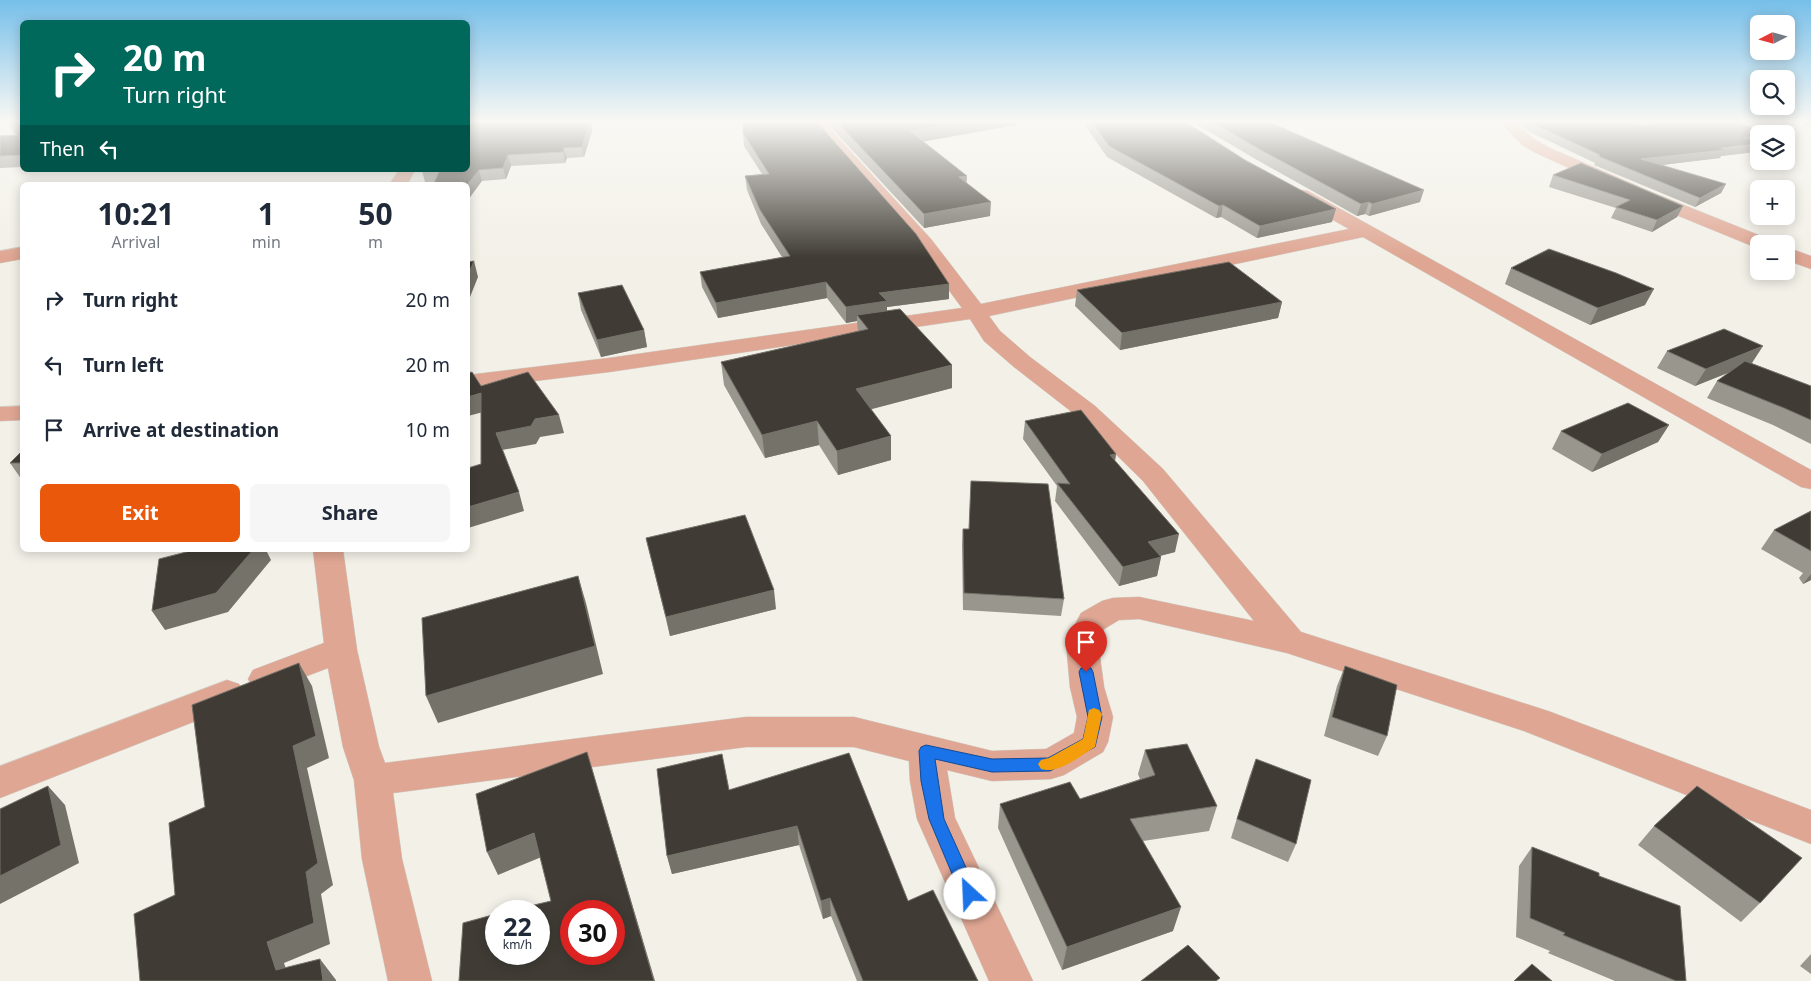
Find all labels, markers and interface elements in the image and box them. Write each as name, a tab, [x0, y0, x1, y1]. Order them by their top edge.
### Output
north arrow	[1750, 15, 1795, 60]
map controls	[1750, 15, 1795, 280]
text: 20 m	[123, 34, 206, 81]
icon: right	[40, 40, 105, 105]
button: search	[1750, 70, 1795, 115]
text: Turn right	[123, 79, 226, 109]
button: layers	[1750, 125, 1795, 170]
icon: left	[95, 135, 123, 163]
text: Then	[40, 136, 85, 162]
button: +	[1750, 180, 1795, 225]
text: 10:21	[97, 193, 174, 234]
text: 1	[258, 193, 275, 234]
text: 50	[358, 193, 393, 234]
text: Arrival	[112, 231, 160, 253]
text: min	[252, 231, 281, 253]
text: m	[368, 231, 383, 253]
button: −	[1750, 235, 1795, 280]
icon: right	[40, 286, 68, 314]
text: Turn right	[83, 287, 178, 313]
text: 20 m	[406, 287, 450, 313]
icon: left	[40, 351, 68, 379]
text: Turn left	[83, 352, 164, 378]
text: 20 m	[406, 352, 450, 378]
icon: arrive	[40, 416, 68, 444]
text: Arrive at destination	[83, 417, 279, 443]
text: 10 m	[406, 417, 450, 443]
button: Exit	[40, 484, 240, 542]
button: Share	[250, 484, 450, 542]
pin	[1065, 621, 1107, 672]
icon: arrive	[1072, 628, 1100, 656]
position arrow	[943, 867, 995, 919]
speed limit sign: 30	[560, 900, 625, 965]
text: 22	[503, 909, 532, 943]
text: km/h	[503, 936, 532, 953]

